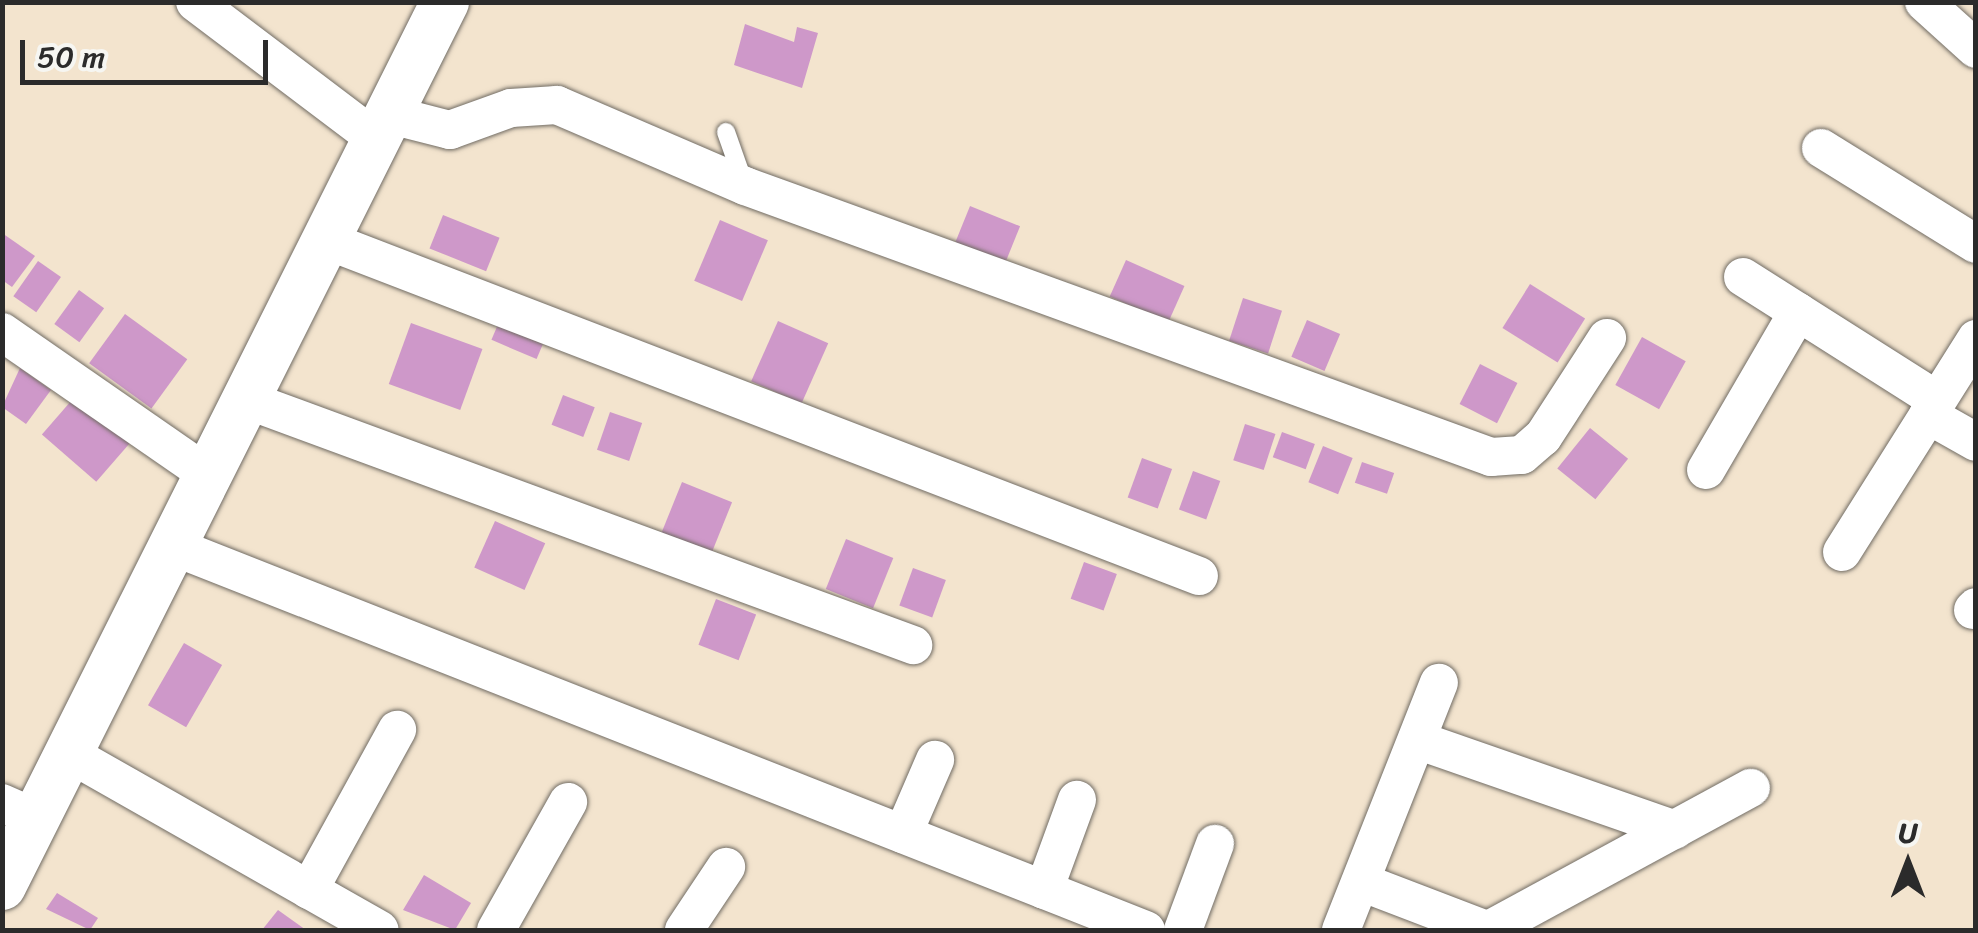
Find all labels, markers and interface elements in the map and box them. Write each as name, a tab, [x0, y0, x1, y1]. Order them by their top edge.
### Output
scale bar	[25, 20, 272, 82]
text: 50 m	[37, 30, 105, 84]
text: U	[1899, 808, 1917, 857]
north arrow	[1858, 813, 1958, 913]

